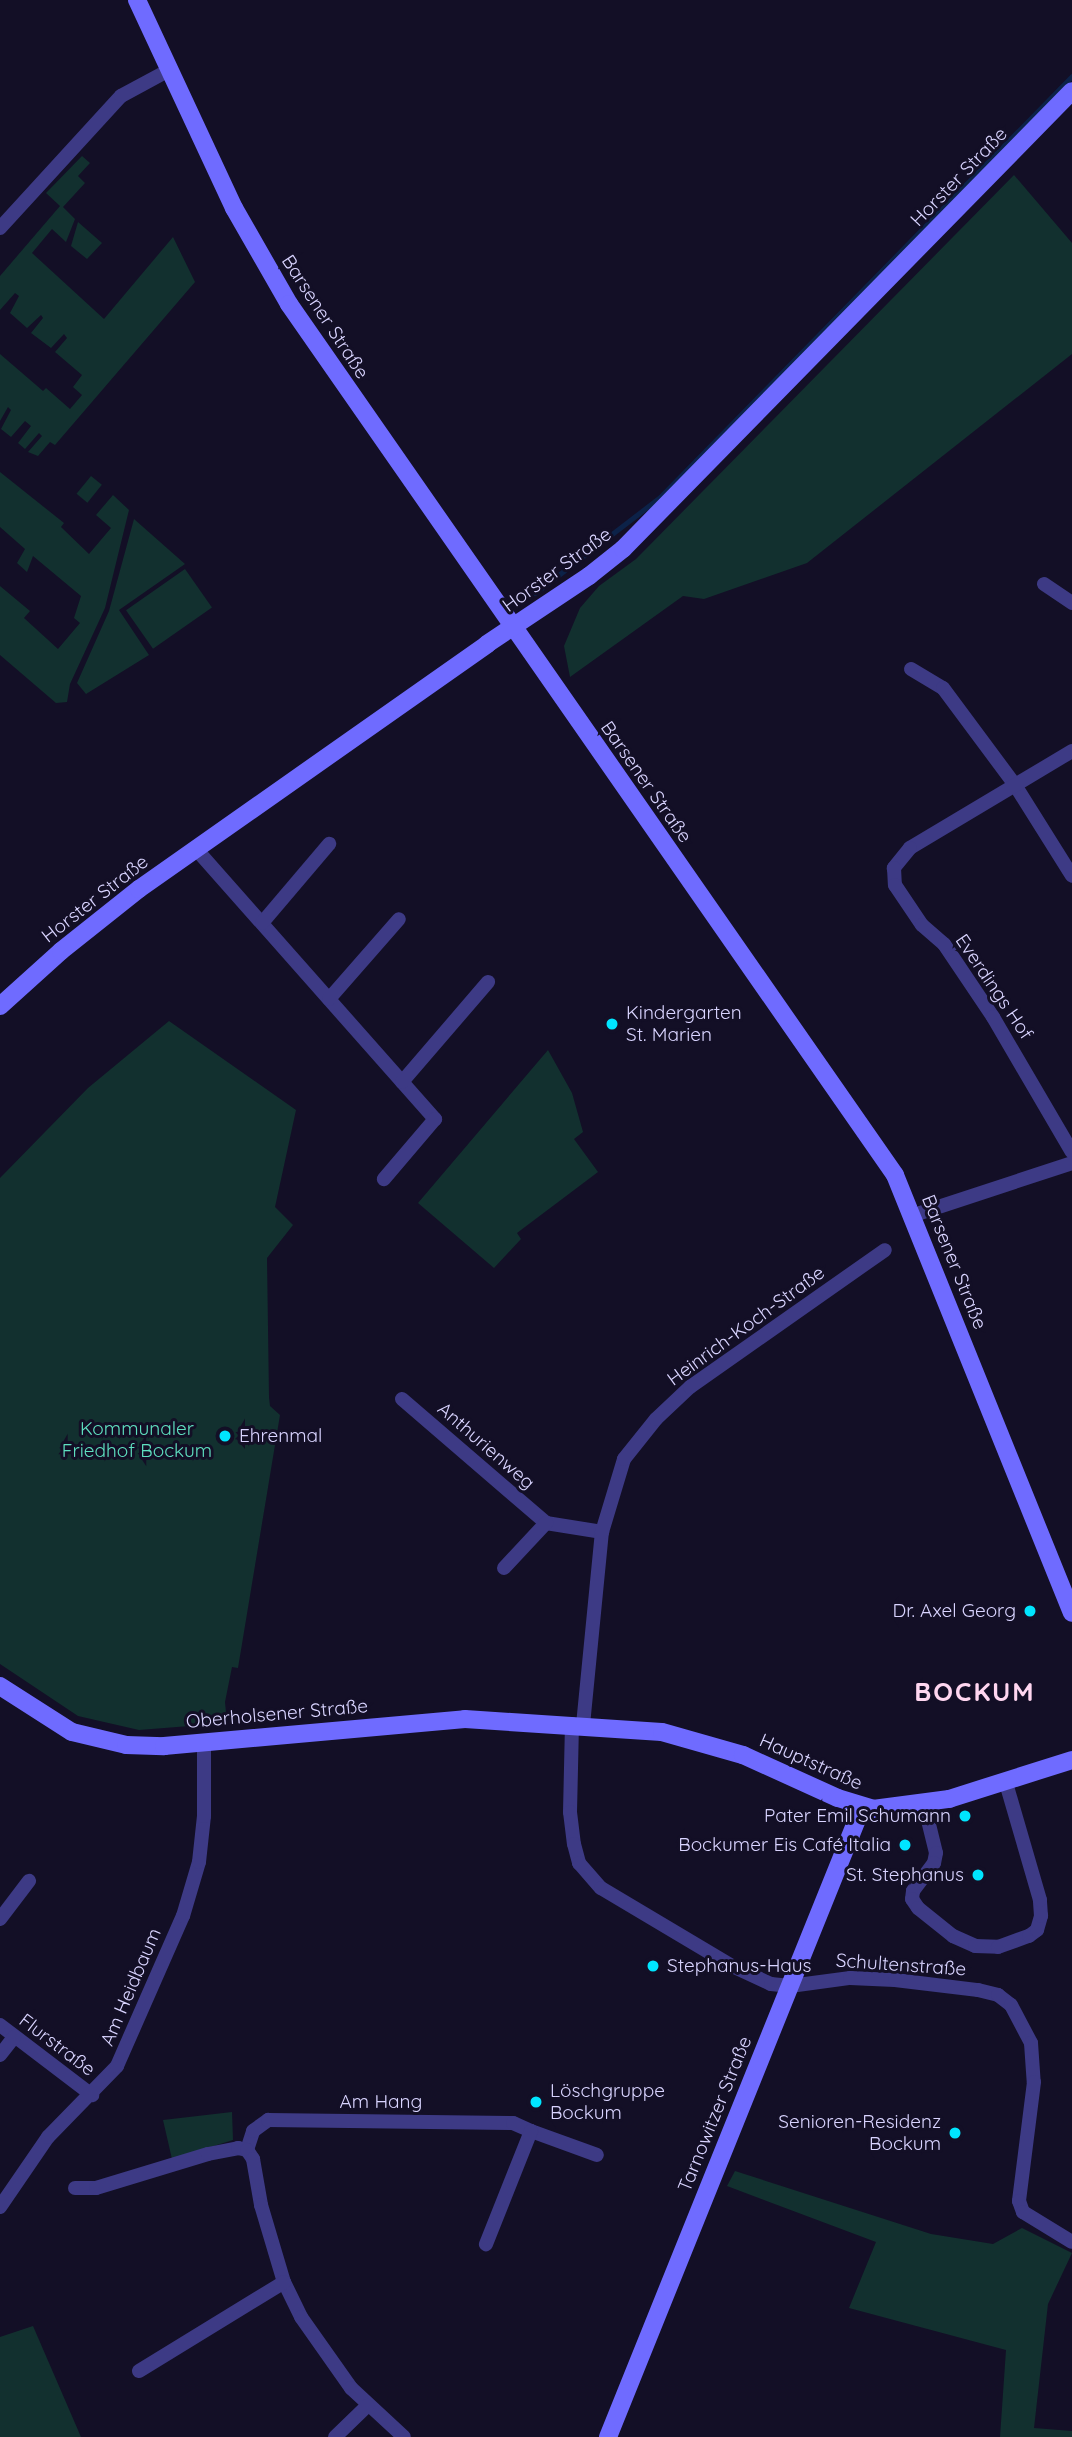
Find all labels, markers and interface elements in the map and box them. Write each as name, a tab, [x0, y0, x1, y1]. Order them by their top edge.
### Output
street label: Horster Straße	[906, 123, 1012, 231]
street label: Barsener Straße	[276, 251, 374, 383]
street label: Horster Straße	[498, 523, 616, 617]
street label: Barsener Straße	[596, 717, 696, 847]
street label: Horster Straße	[37, 850, 153, 948]
street label: Everdings Hof	[950, 930, 1038, 1044]
place label: Kindergarten St. Marien	[626, 1002, 742, 1046]
marker: Kindergarten St. Marien	[604, 1016, 620, 1032]
street label: Barsener Straße	[917, 1191, 991, 1333]
street label: Heinrich-Koch-Straße	[663, 1261, 829, 1391]
street label: Anthurienweg	[433, 1398, 539, 1494]
park label: Kommunaler Friedhof Bockum	[62, 1418, 212, 1462]
place label: Ehrenmal	[239, 1425, 322, 1447]
marker: Ehrenmal	[217, 1428, 233, 1444]
place label: Dr. Axel Georg	[893, 1600, 1016, 1622]
marker: Dr. Axel Georg	[1022, 1603, 1038, 1619]
district label: BOCKUM	[915, 1676, 1035, 1708]
street label: Oberholsener Straße	[185, 1695, 369, 1733]
street label: Hauptstraße	[756, 1729, 866, 1795]
place label: Pater Emil Schumann	[764, 1805, 951, 1827]
marker: Pater Emil Schumann	[957, 1808, 973, 1824]
place label: Bockumer Eis Café Italia	[678, 1834, 891, 1856]
marker: Bockumer Eis Café Italia	[897, 1837, 913, 1853]
place label: St. Stephanus	[846, 1864, 964, 1886]
marker: St. Stephanus	[970, 1867, 986, 1883]
street label: Am Heidbaum	[96, 1925, 166, 2049]
street label: Schultenstraße	[835, 1949, 967, 1981]
place label: Stephanus-Haus	[667, 1955, 811, 1977]
marker: Stephanus-Haus	[645, 1958, 661, 1974]
street label: Flurstraße	[14, 2009, 100, 2081]
street label: Tarnowitzer Straße	[673, 2033, 757, 2195]
place label: Löschgruppe Bockum	[550, 2080, 665, 2124]
street label: Am Hang	[340, 2091, 422, 2113]
marker: Löschgruppe Bockum	[528, 2094, 544, 2110]
place label: Senioren-Residenz Bockum	[778, 2111, 941, 2155]
marker: Senioren-Residenz Bockum	[947, 2125, 963, 2141]

